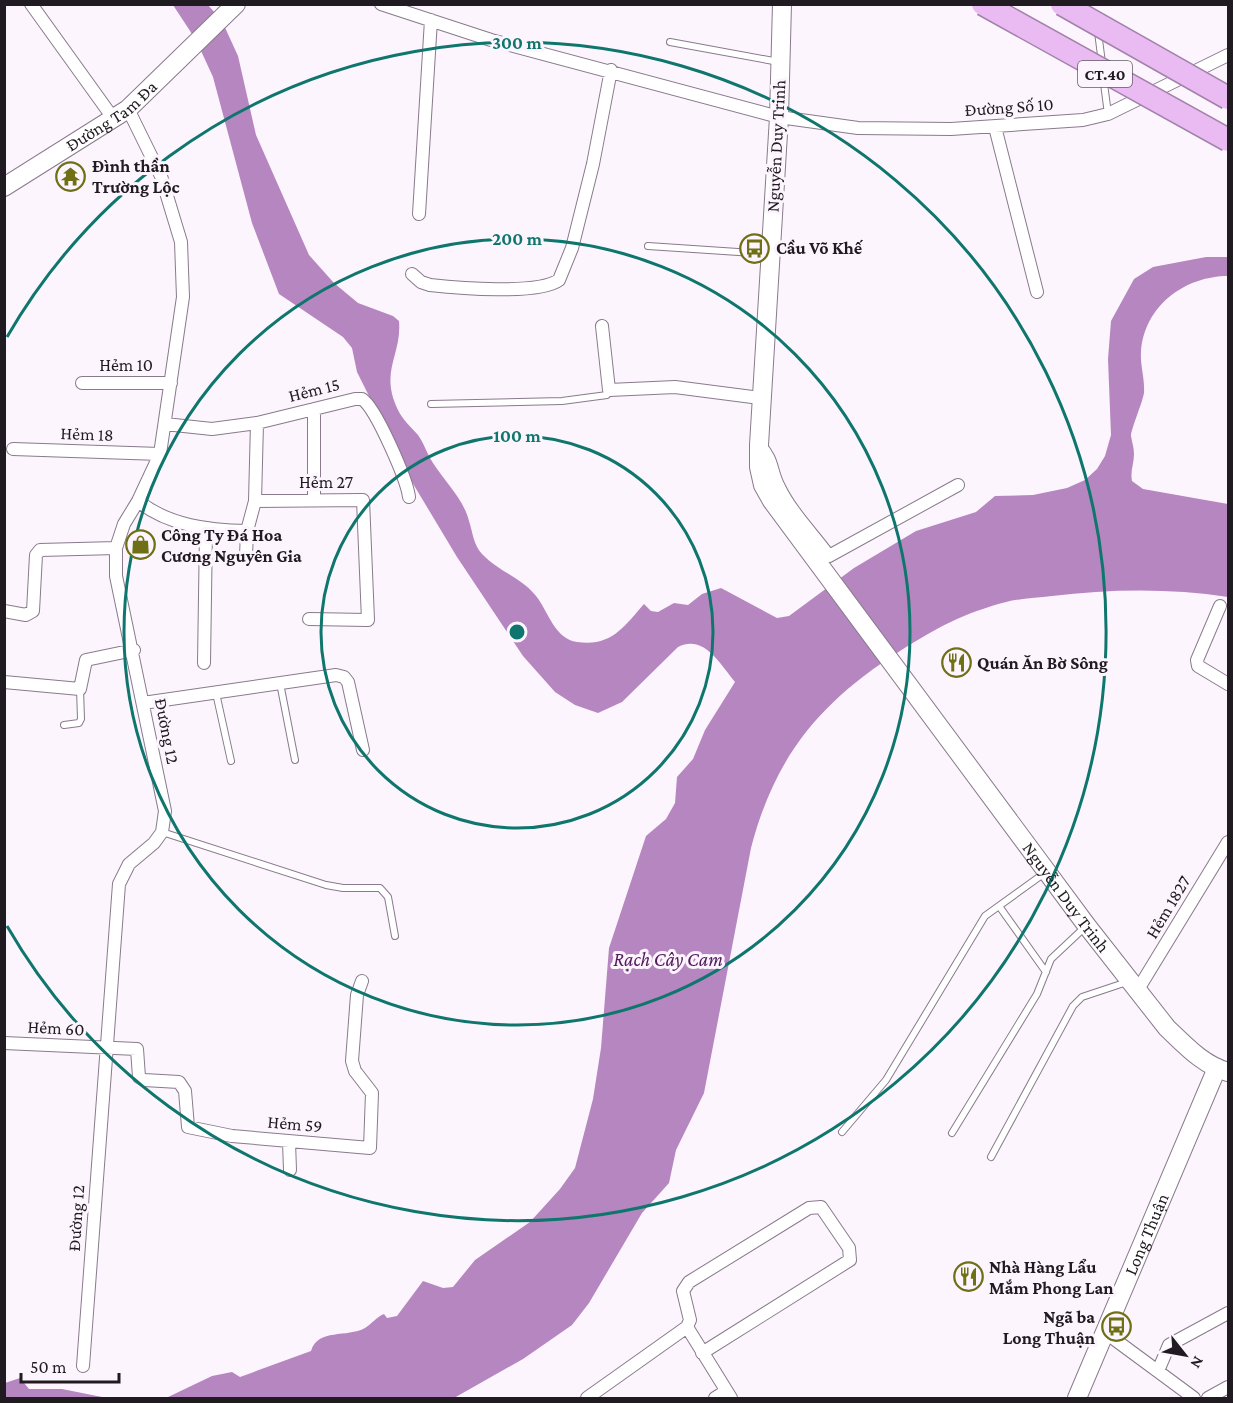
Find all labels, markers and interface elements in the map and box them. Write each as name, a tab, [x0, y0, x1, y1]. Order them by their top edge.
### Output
text: 300 m	[492, 33, 542, 53]
road number: CT.40	[1078, 61, 1132, 87]
street label: Đường Tam Đa	[62, 76, 161, 156]
street label: Nguyễn Duy Trinh	[763, 79, 789, 213]
street label: Đường Số 10	[964, 94, 1054, 120]
place label: Đình thần Trường Lộc	[92, 156, 180, 197]
temple icon: Đình thần Trường Lộc	[55, 160, 87, 192]
text: 200 m	[492, 229, 543, 249]
bus stop icon: Cầu Võ Khế	[739, 232, 771, 264]
place label: Cầu Võ Khế	[776, 238, 864, 258]
street label: Hẻm 10	[99, 355, 153, 375]
street label: Hẻm 15	[286, 374, 342, 406]
street label: Hẻm 18	[60, 423, 114, 445]
text: 100 m	[493, 426, 541, 446]
street label: Hẻm 27	[299, 472, 353, 492]
place label: Công Ty Đá Hoa Cương Nguyên Gia	[161, 525, 302, 566]
shop icon: Công Ty Đá Hoa Cương Nguyên Gia	[124, 529, 156, 561]
centre of rings	[507, 622, 527, 642]
restaurant icon: Quán Ăn Bờ Sông	[940, 647, 972, 679]
place label: Quán Ăn Bờ Sông	[977, 653, 1108, 673]
street label: Đường 12	[151, 696, 183, 766]
street label: Nguyễn Duy Trinh	[1018, 838, 1114, 957]
street label: Hẻm 1827	[1141, 872, 1195, 942]
water label: Rạch Cây Cam	[613, 948, 723, 971]
street label: Hẻm 60	[27, 1017, 85, 1039]
street label: Hẻm 59	[267, 1112, 323, 1136]
street label: Đường 12	[64, 1184, 88, 1252]
street label: Long Thuận	[1120, 1190, 1173, 1278]
place label: Nhà Hàng Lẩu Mắm Phong Lan	[989, 1257, 1114, 1298]
restaurant icon: Nhà Hàng Lẩu Mắm Phong Lan	[952, 1261, 984, 1293]
place label: Ngã ba Long Thuận	[1003, 1307, 1096, 1348]
bus stop icon: Ngã ba Long Thuận	[1100, 1311, 1132, 1343]
north arrow	[1155, 1325, 1215, 1385]
scale bar	[21, 1346, 118, 1384]
text: N	[1187, 1353, 1208, 1372]
text: 50 m	[30, 1357, 67, 1377]

